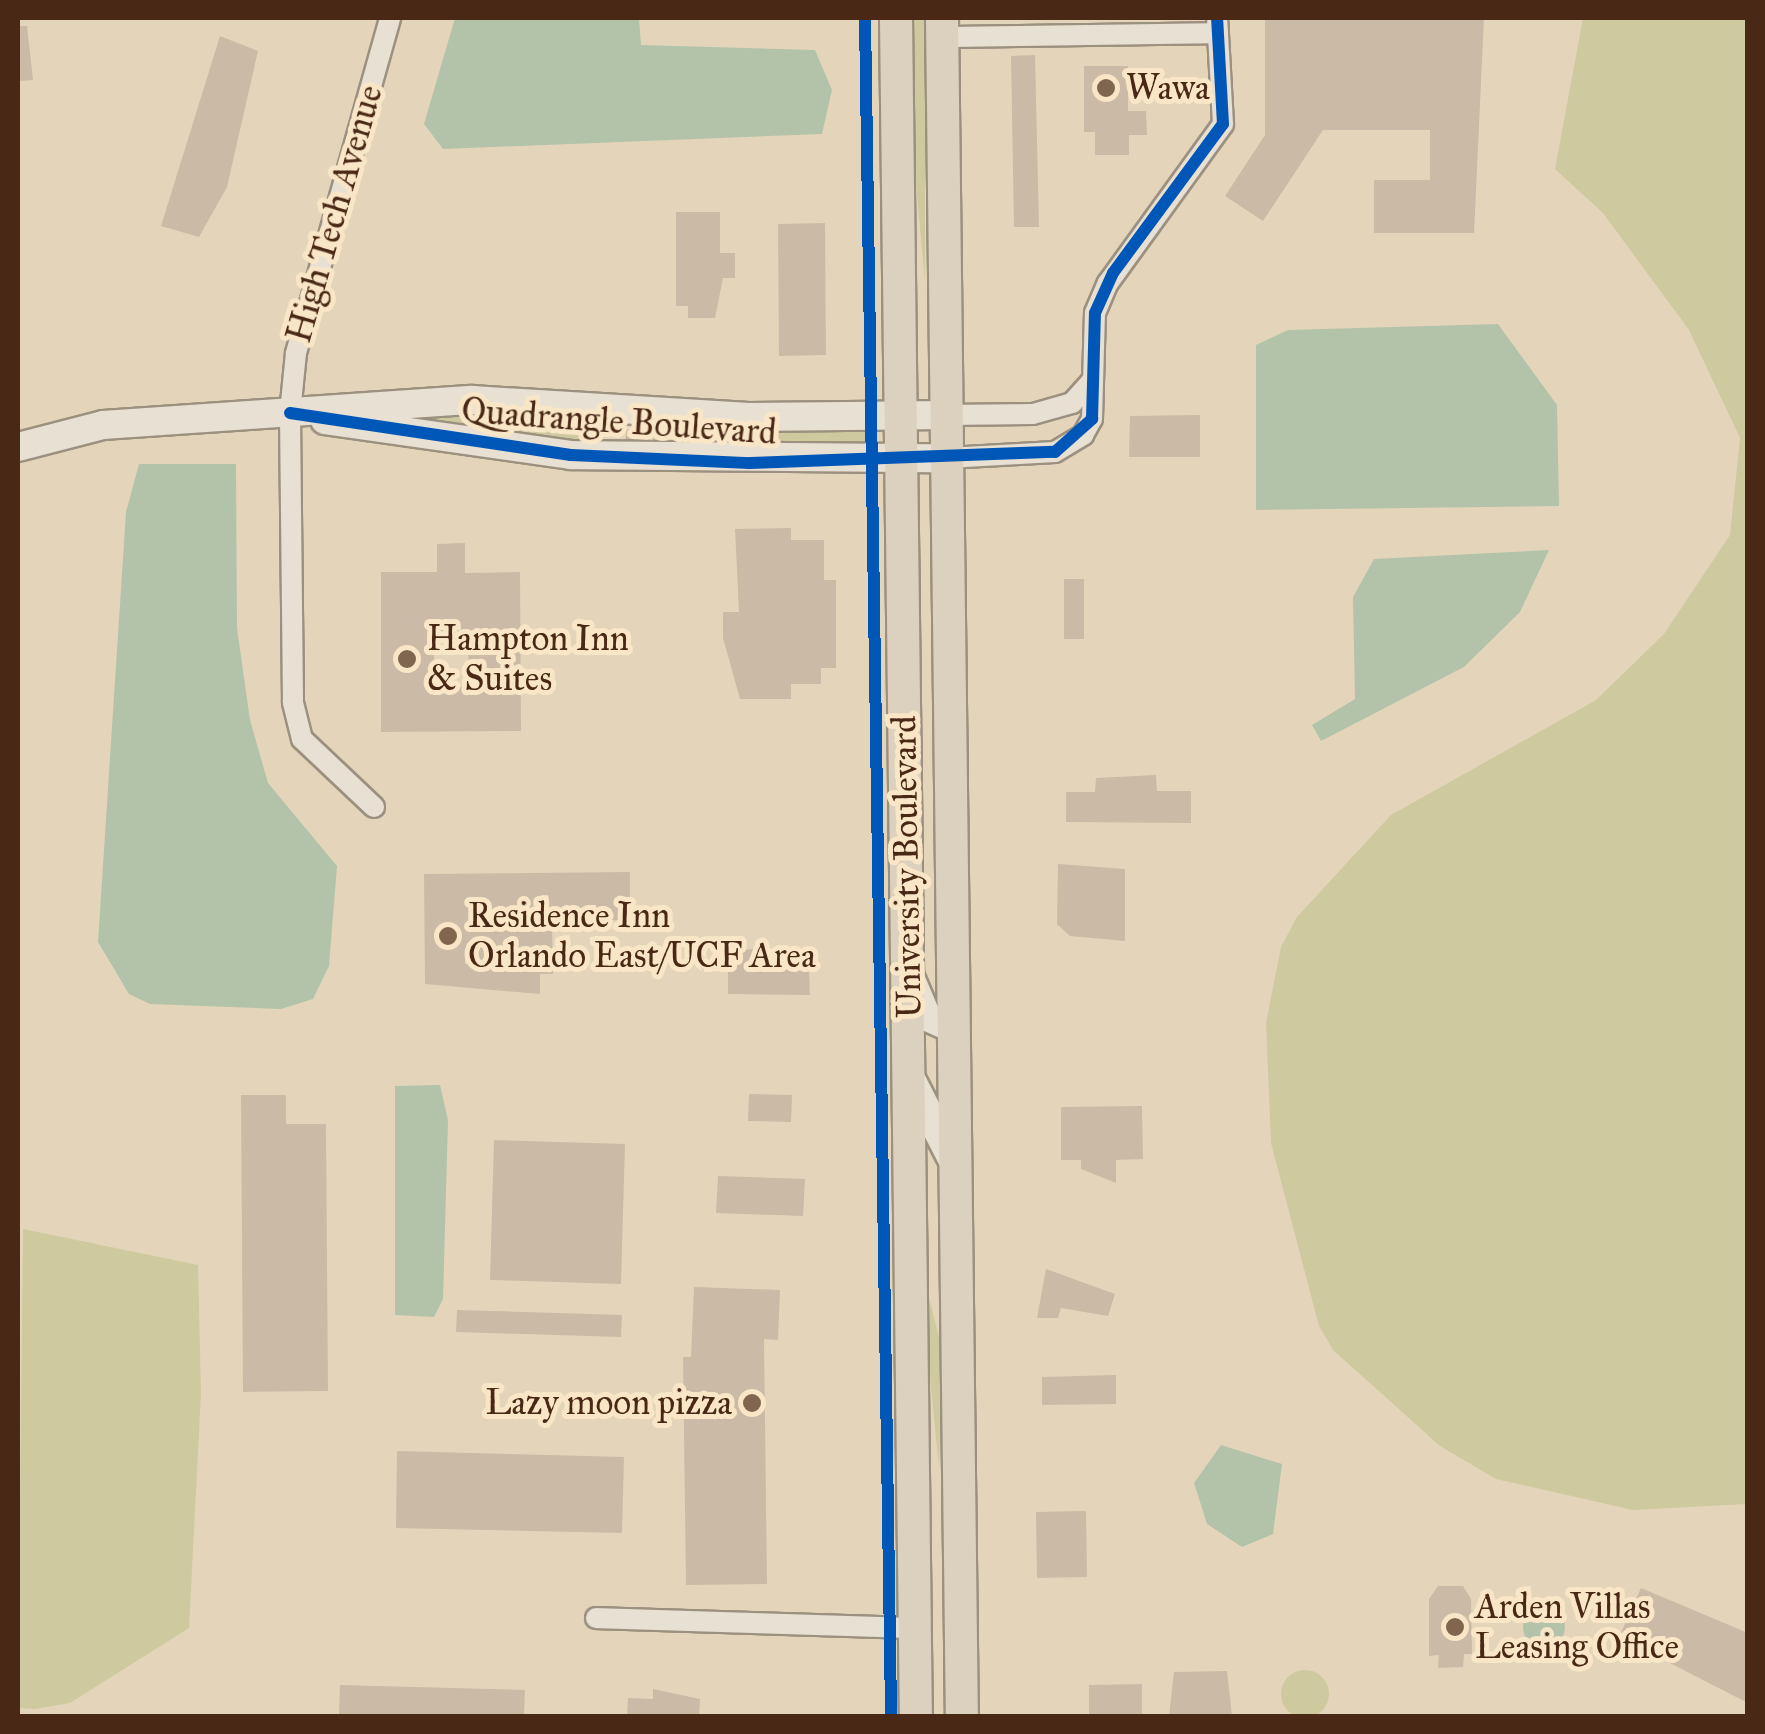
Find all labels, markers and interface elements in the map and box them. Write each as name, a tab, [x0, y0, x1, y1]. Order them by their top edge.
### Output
place label: Wawa	[1126, 67, 1210, 109]
marker: Wawa	[1095, 77, 1117, 99]
street label: High Tech Avenue	[278, 80, 392, 348]
street label: Quadrangle Boulevard	[460, 390, 778, 454]
place label: Hampton Inn & Suites	[427, 618, 629, 700]
marker: Hampton Inn & Suites	[396, 648, 418, 670]
street label: University Boulevard	[883, 715, 931, 1019]
place label: Residence Inn Orlando East/UCF Area	[468, 895, 816, 977]
marker: Residence Inn Orlando East/UCF Area	[437, 925, 459, 947]
place label: Lazy moon pizza	[485, 1382, 732, 1424]
marker: Lazy moon pizza	[741, 1392, 763, 1414]
place label: Arden Villas Leasing Office	[1475, 1586, 1679, 1668]
marker: Arden Villas Leasing Office	[1444, 1616, 1466, 1638]

